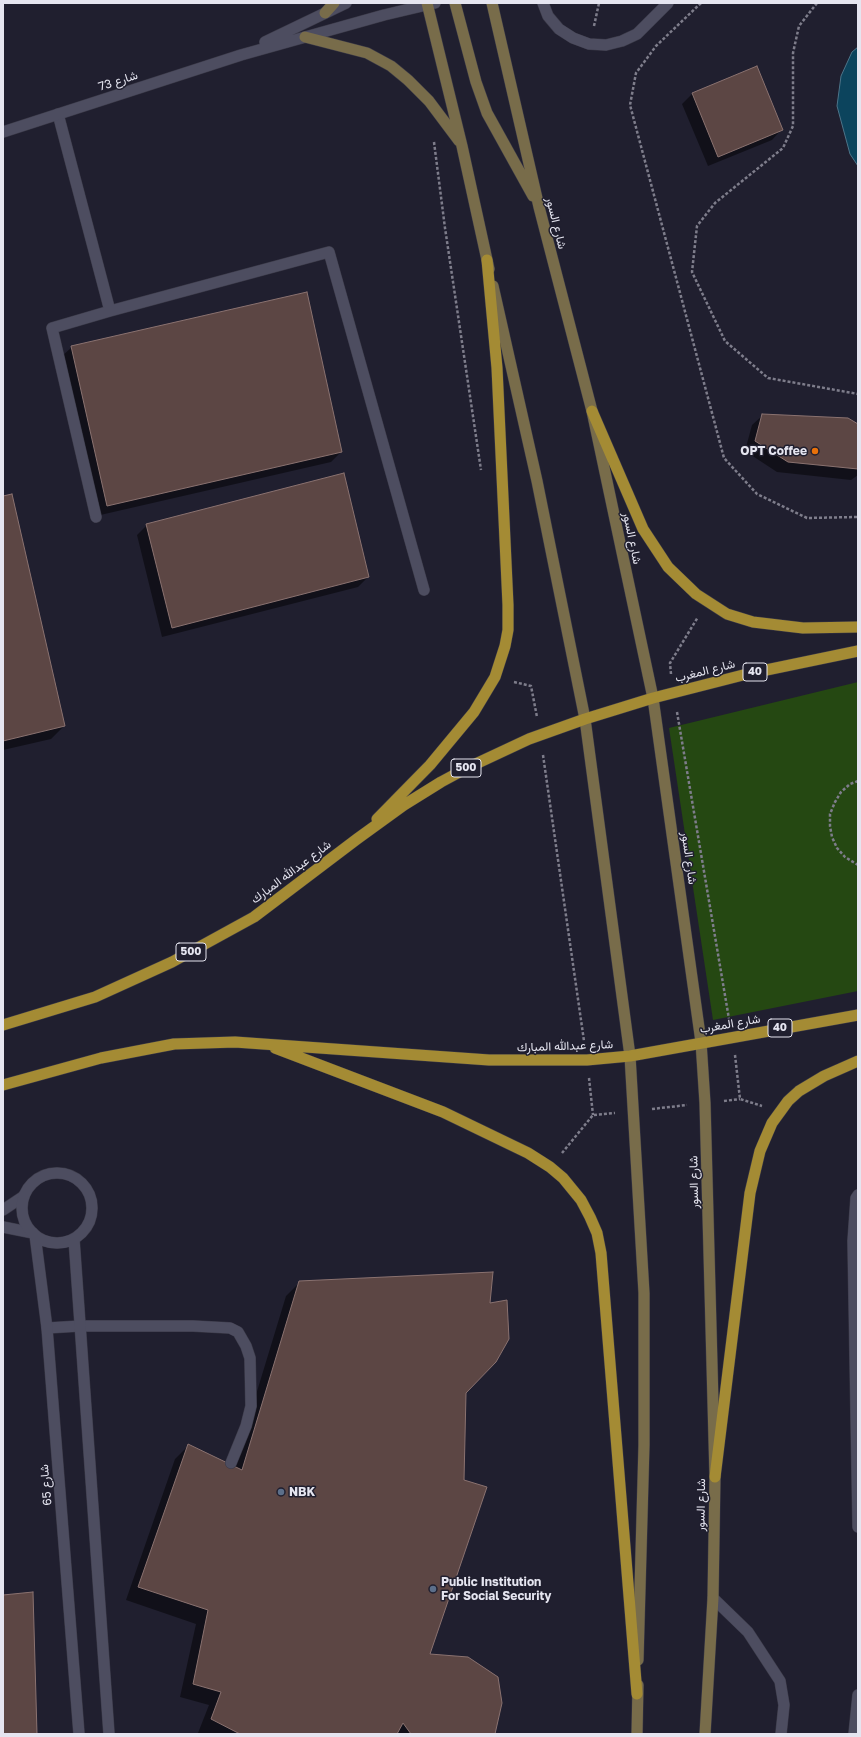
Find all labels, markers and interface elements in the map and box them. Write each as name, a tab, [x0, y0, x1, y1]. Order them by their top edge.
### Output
street label: شارع 73	[97, 68, 139, 94]
street label: شارع السور	[543, 196, 569, 250]
place label: OPT Coffee	[740, 444, 807, 458]
marker: OPT Coffee	[810, 446, 820, 456]
street label: شارع السور	[619, 511, 645, 565]
street label: شارع المغرب	[674, 657, 736, 685]
road number: 40	[743, 663, 767, 681]
road number: 500	[451, 759, 481, 777]
street label: شارع السور	[678, 831, 700, 885]
street label: شارع عبدالله المبارك	[248, 837, 334, 907]
road number: 500	[176, 943, 206, 961]
street label: شارع المغرب	[699, 1012, 761, 1036]
road number: 40	[768, 1019, 792, 1037]
street label: شارع عبدالله المبارك	[517, 1037, 613, 1055]
street label: شارع السور	[686, 1155, 702, 1209]
street label: شارع 65	[37, 1464, 55, 1506]
street label: شارع السور	[693, 1478, 709, 1532]
place label: NBK	[289, 1485, 315, 1499]
marker: NBK	[276, 1487, 286, 1497]
place label: Public Institution For Social Security	[441, 1575, 552, 1603]
marker: Public Institution For Social Security	[428, 1584, 438, 1594]

